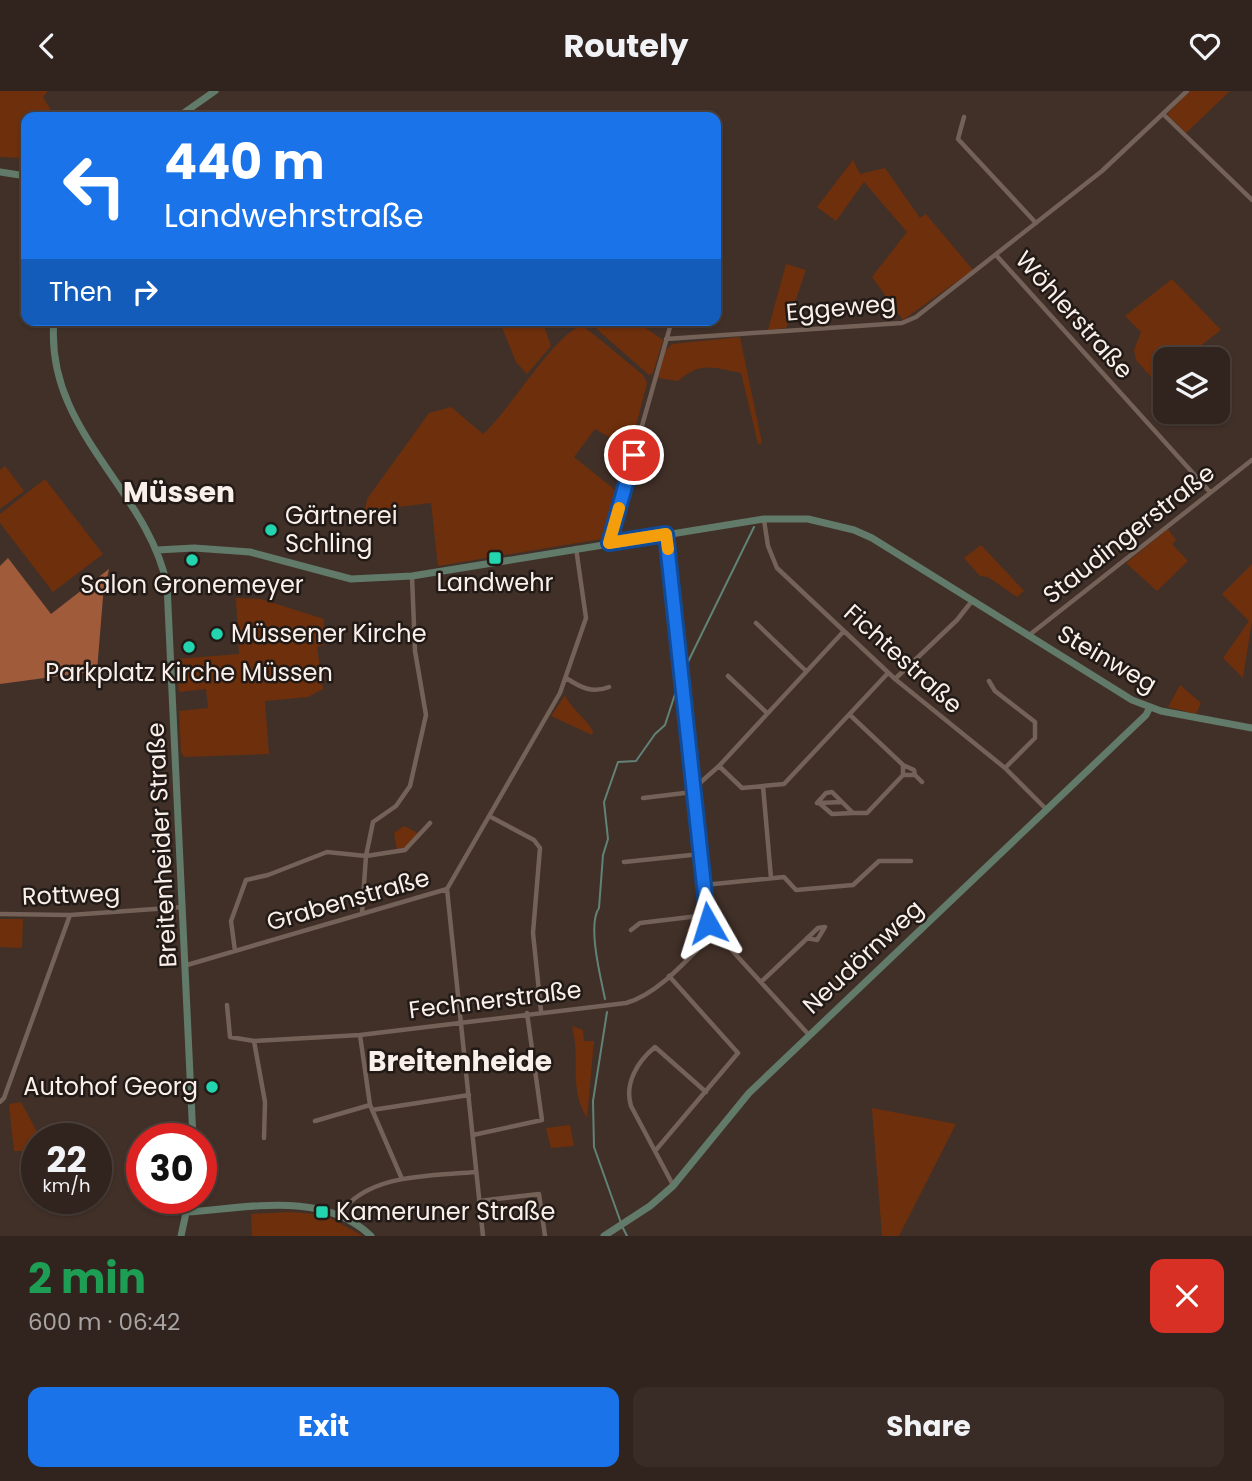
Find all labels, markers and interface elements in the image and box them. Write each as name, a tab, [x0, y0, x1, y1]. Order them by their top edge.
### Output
text: Routely	[563, 23, 689, 68]
icon: back	[28, 27, 66, 65]
icon: heart	[1186, 27, 1224, 65]
text: 440 m	[164, 128, 325, 196]
icon: left	[49, 140, 140, 231]
text: Landwehrstraße	[164, 193, 424, 238]
street label: Wöhlerstraße	[1008, 244, 1141, 386]
icon: right	[126, 273, 164, 311]
text: Then	[49, 274, 112, 310]
street label: Eggeweg	[785, 286, 897, 329]
map controls	[1153, 347, 1230, 424]
button: layers	[1153, 347, 1230, 424]
pin	[604, 425, 664, 485]
icon: arrive	[615, 436, 653, 474]
street label: Staudingerstraße	[1036, 456, 1221, 611]
district label: Müssen	[123, 473, 235, 512]
place label: Gärtnerei Schling	[285, 499, 398, 560]
marker: Gärtnerei Schling	[263, 522, 279, 538]
marker: Landwehr	[487, 550, 503, 566]
marker: Salon Gronemeyer	[184, 552, 200, 568]
place label: Landwehr	[436, 566, 554, 599]
place label: Salon Gronemeyer	[80, 568, 304, 601]
street label: Fichtestraße	[837, 596, 970, 721]
place label: Müssener Kirche	[231, 617, 427, 650]
street label: Steinweg	[1051, 617, 1163, 700]
marker: Müssener Kirche	[209, 626, 225, 642]
marker: Parkplatz Kirche Müssen	[181, 639, 197, 655]
place label: Parkplatz Kirche Müssen	[45, 656, 333, 689]
street label: Breitenheider Straße	[139, 722, 184, 968]
street label: Grabenstraße	[263, 861, 433, 939]
street label: Rottweg	[21, 876, 121, 913]
position arrow	[671, 886, 745, 960]
street label: Neudörnweg	[795, 892, 930, 1021]
street label: Fechnerstraße	[407, 973, 583, 1026]
district label: Breitenheide	[368, 1042, 552, 1081]
place label: Autohof Georg	[23, 1070, 198, 1103]
marker: Autohof Georg	[204, 1079, 220, 1095]
speed limit sign: 30	[126, 1123, 217, 1214]
text: 22	[47, 1135, 86, 1184]
text: km/h	[43, 1173, 90, 1198]
place label: Kameruner Straße	[336, 1195, 555, 1228]
marker: Kameruner Straße	[314, 1204, 330, 1220]
text: 2 min	[28, 1249, 146, 1308]
button: close	[1150, 1259, 1224, 1333]
text: 600 m · 06:42	[28, 1306, 180, 1338]
button: Exit	[28, 1387, 619, 1467]
button: Share	[633, 1387, 1224, 1467]

